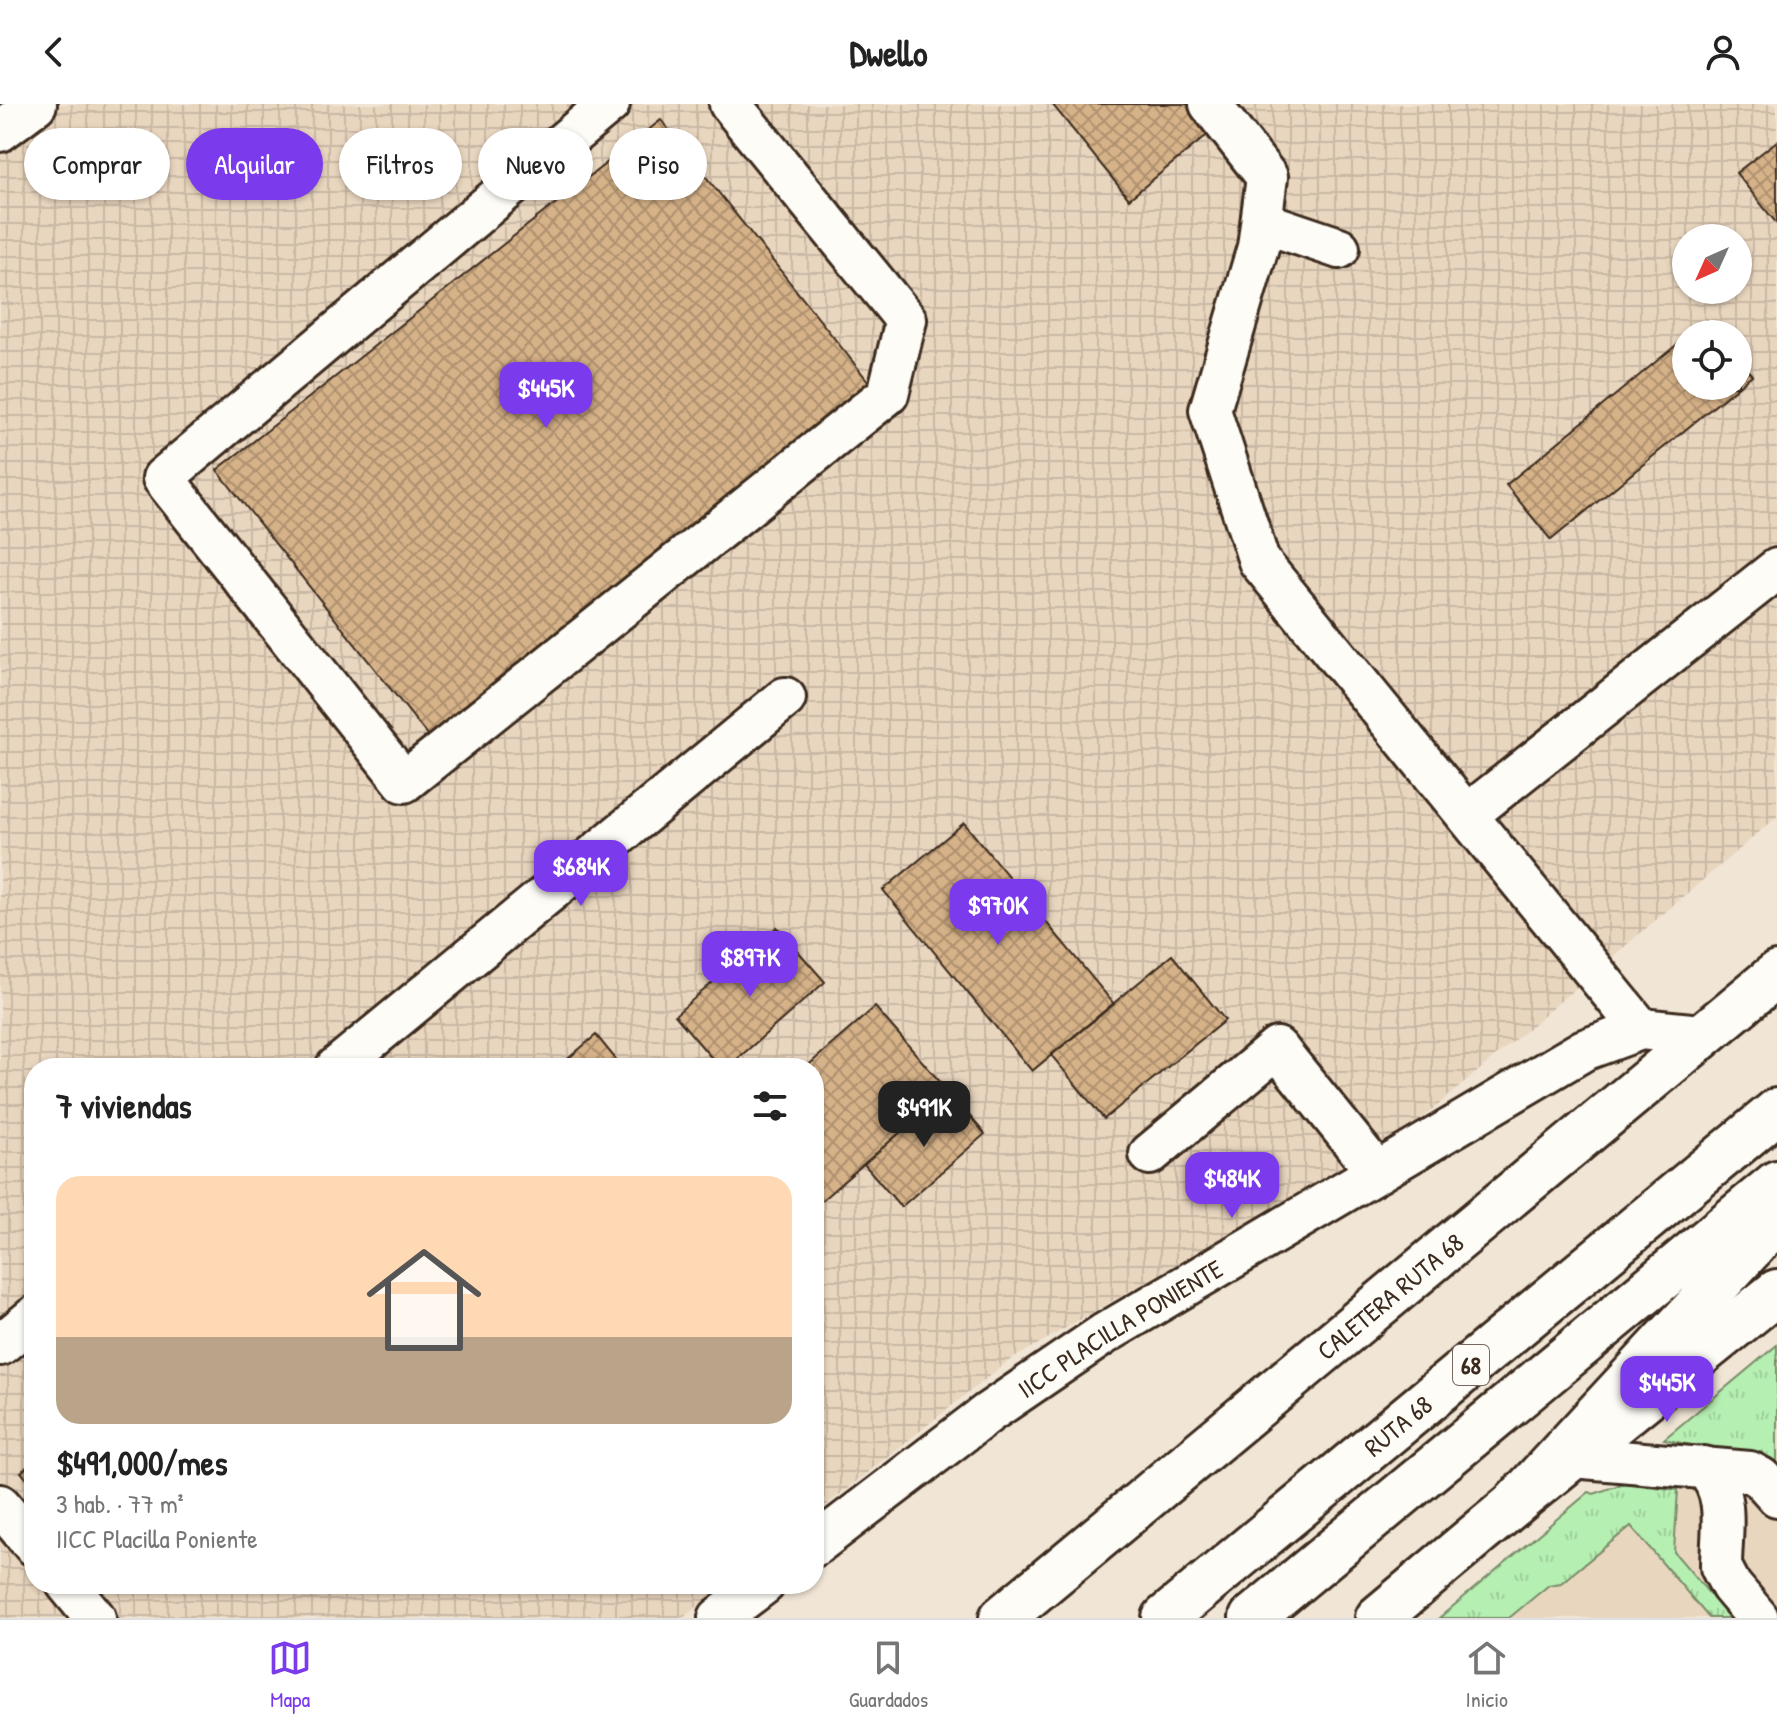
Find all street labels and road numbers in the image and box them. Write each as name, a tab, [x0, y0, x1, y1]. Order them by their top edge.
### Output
street label: CALETERA RUTA 68	[1309, 1225, 1470, 1367]
street label: IICC PLACILLA PONIENTE	[1010, 1250, 1229, 1406]
road number: 68	[1453, 1345, 1489, 1385]
street label: RUTA 68	[1356, 1387, 1439, 1464]

